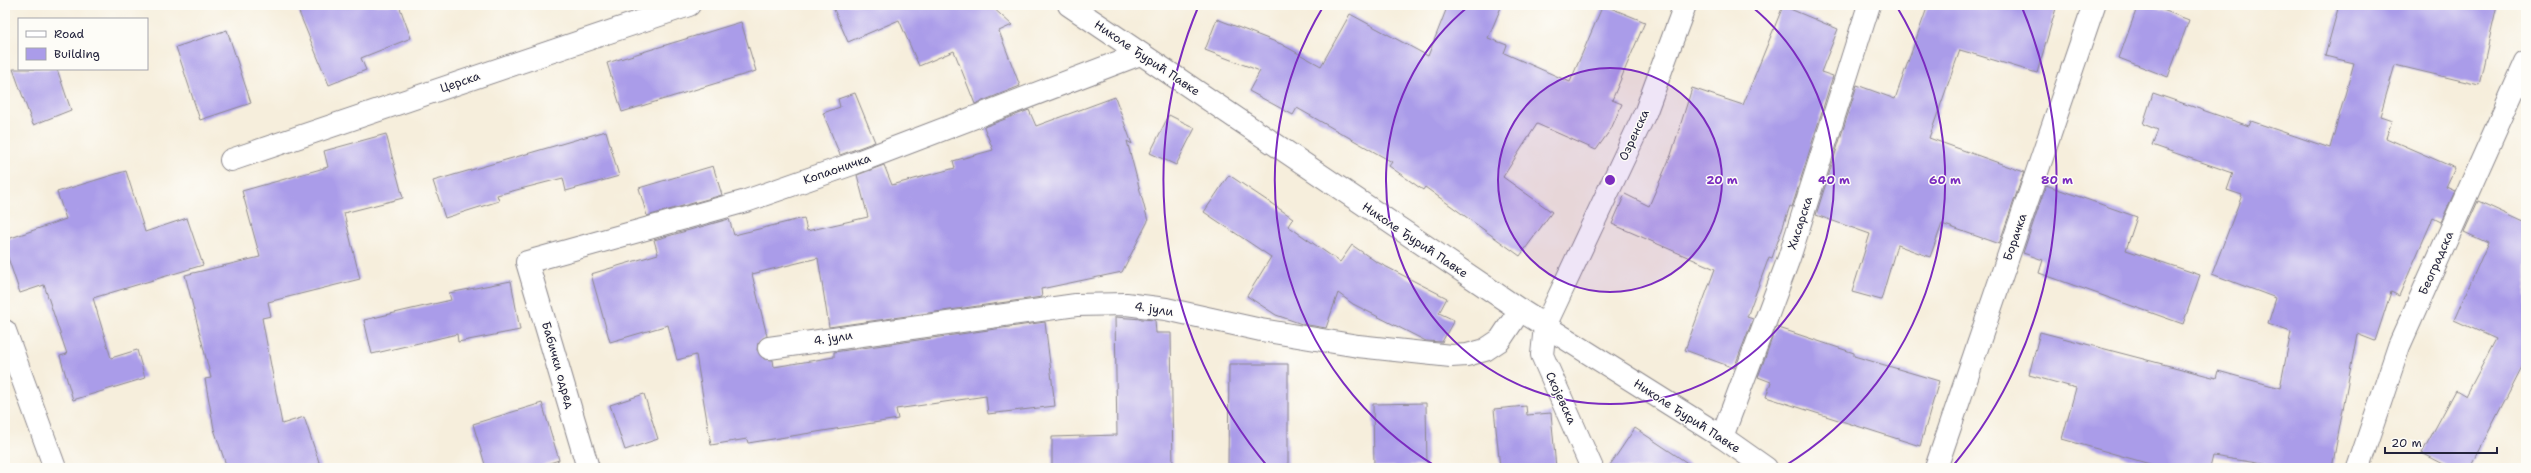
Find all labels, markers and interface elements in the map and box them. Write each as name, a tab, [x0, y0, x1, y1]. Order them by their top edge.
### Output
street label: Николе Ђурић Павке	[1091, 17, 1203, 100]
legend	[18, 18, 148, 70]
text: Road	[54, 26, 85, 42]
text: Building	[54, 46, 100, 62]
street label: Церска	[438, 68, 483, 96]
street label: Озренска	[1615, 106, 1653, 163]
street label: Копаоничка	[801, 150, 873, 188]
text: 20 m	[1706, 172, 1738, 188]
text: 40 m	[1818, 172, 1850, 188]
text: 60 m	[1929, 172, 1961, 188]
text: 80 m	[2041, 172, 2073, 188]
centre of rings	[1603, 173, 1617, 187]
street label: Хисарска	[1784, 194, 1816, 251]
street label: Николе Ђурић Павке	[1359, 199, 1471, 282]
street label: Борачка	[1999, 211, 2031, 263]
street label: Београдска	[2415, 228, 2457, 297]
street label: 4. јули	[1133, 298, 1175, 320]
street label: Бабички одред	[538, 320, 578, 411]
street label: 4. јули	[812, 327, 854, 349]
street label: Скојевска	[1542, 369, 1580, 427]
street label: Николе Ђурић Павке	[1630, 375, 1744, 457]
scale bar	[2385, 429, 2497, 455]
text: 20 m	[2391, 435, 2422, 451]

